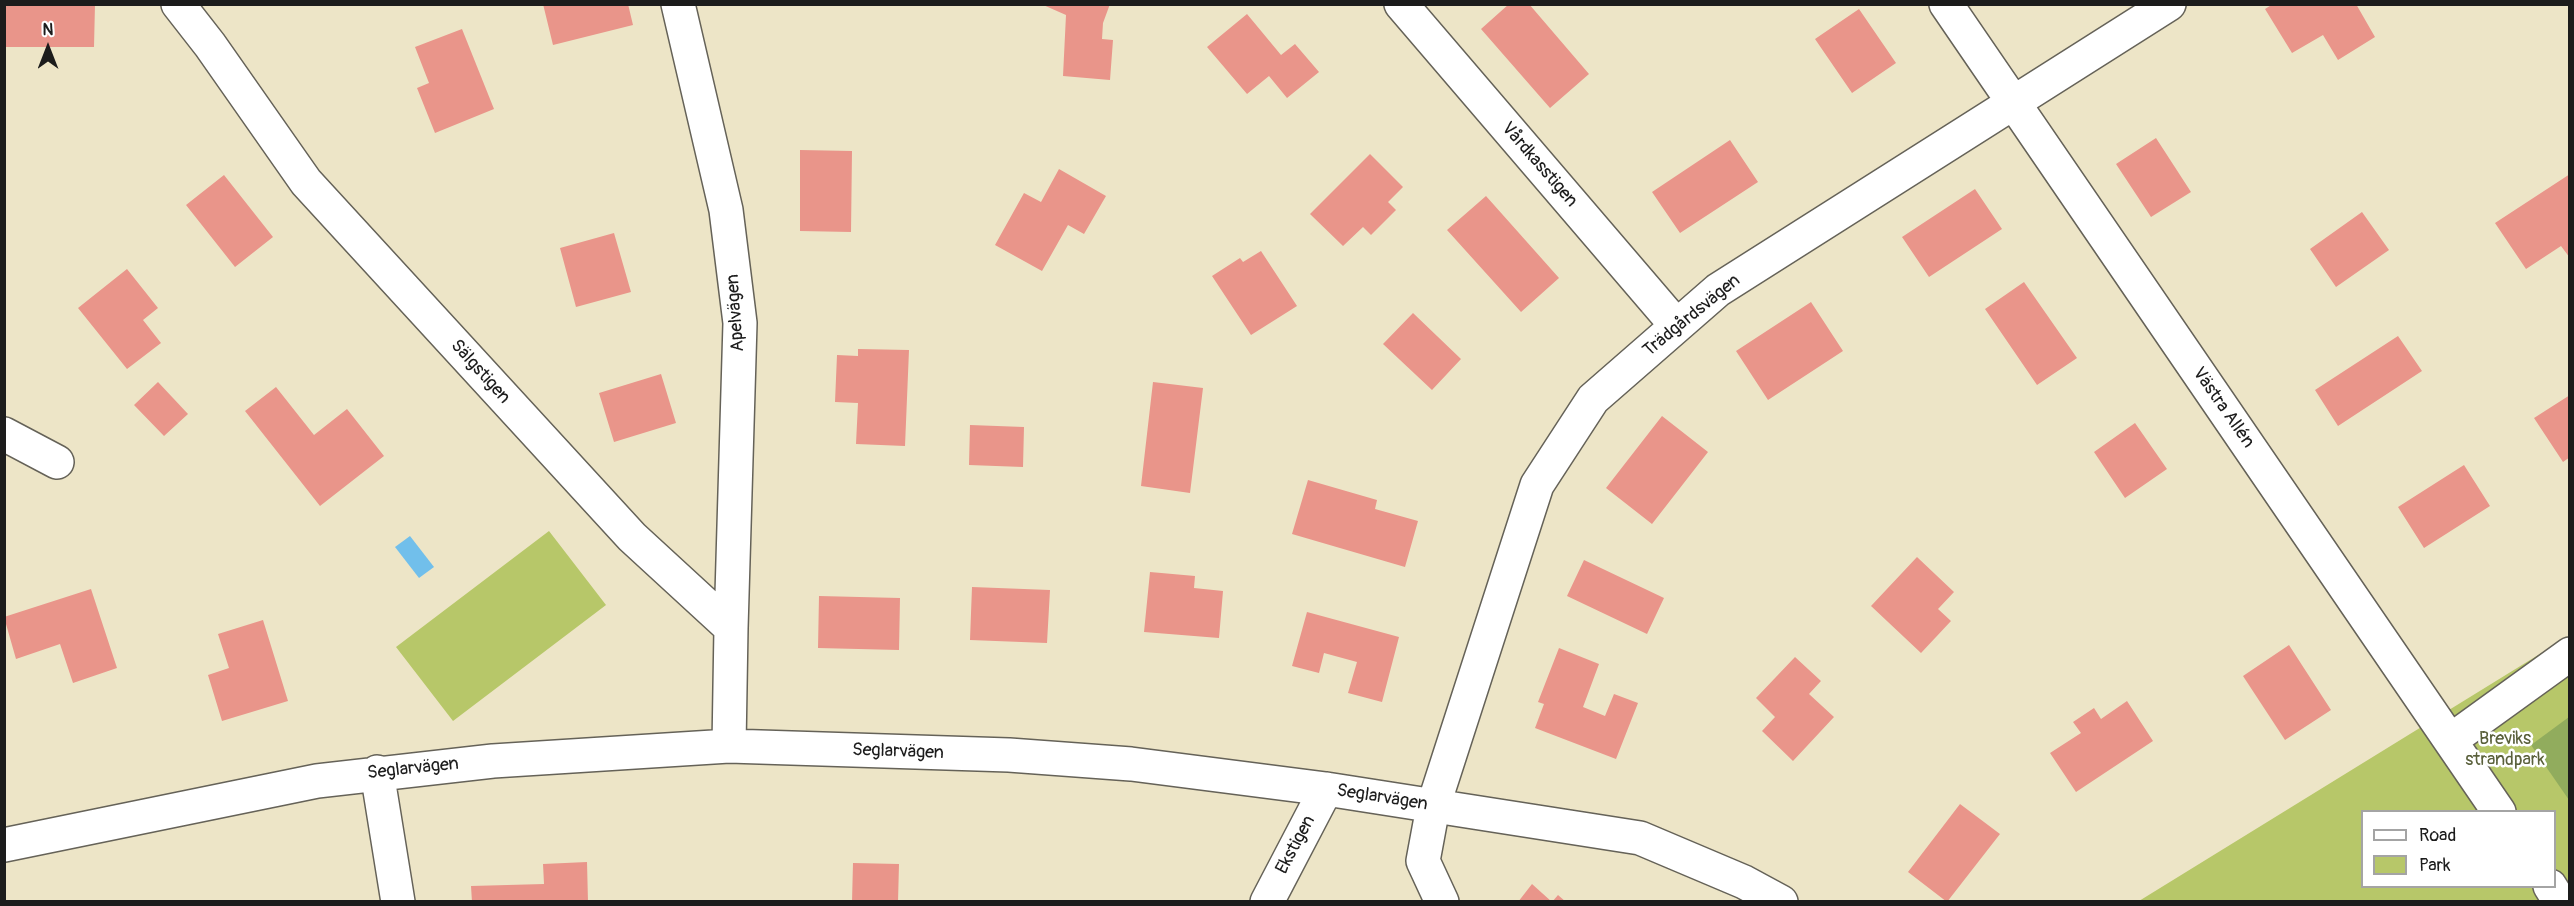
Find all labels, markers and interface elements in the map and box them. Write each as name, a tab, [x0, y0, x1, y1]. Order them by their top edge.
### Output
north arrow	[18, 18, 78, 78]
text: N	[43, 20, 53, 40]
street label: Vårdkasstigen	[1496, 118, 1582, 212]
street label: Trädgårdsvägen	[1639, 270, 1745, 362]
street label: Apelvägen	[723, 273, 749, 353]
street label: Sälgstigen	[446, 336, 514, 408]
street label: Västra Allén	[2187, 364, 2259, 452]
park label: Breviks strandpark	[2465, 728, 2545, 771]
street label: Seglarvägen	[852, 740, 944, 764]
street label: Seglarvägen	[366, 753, 460, 785]
street label: Seglarvägen	[1335, 780, 1429, 816]
legend	[2361, 810, 2556, 888]
street label: Ekstigen	[1272, 812, 1320, 878]
text: Road	[2419, 824, 2456, 847]
text: Park	[2419, 854, 2451, 877]

